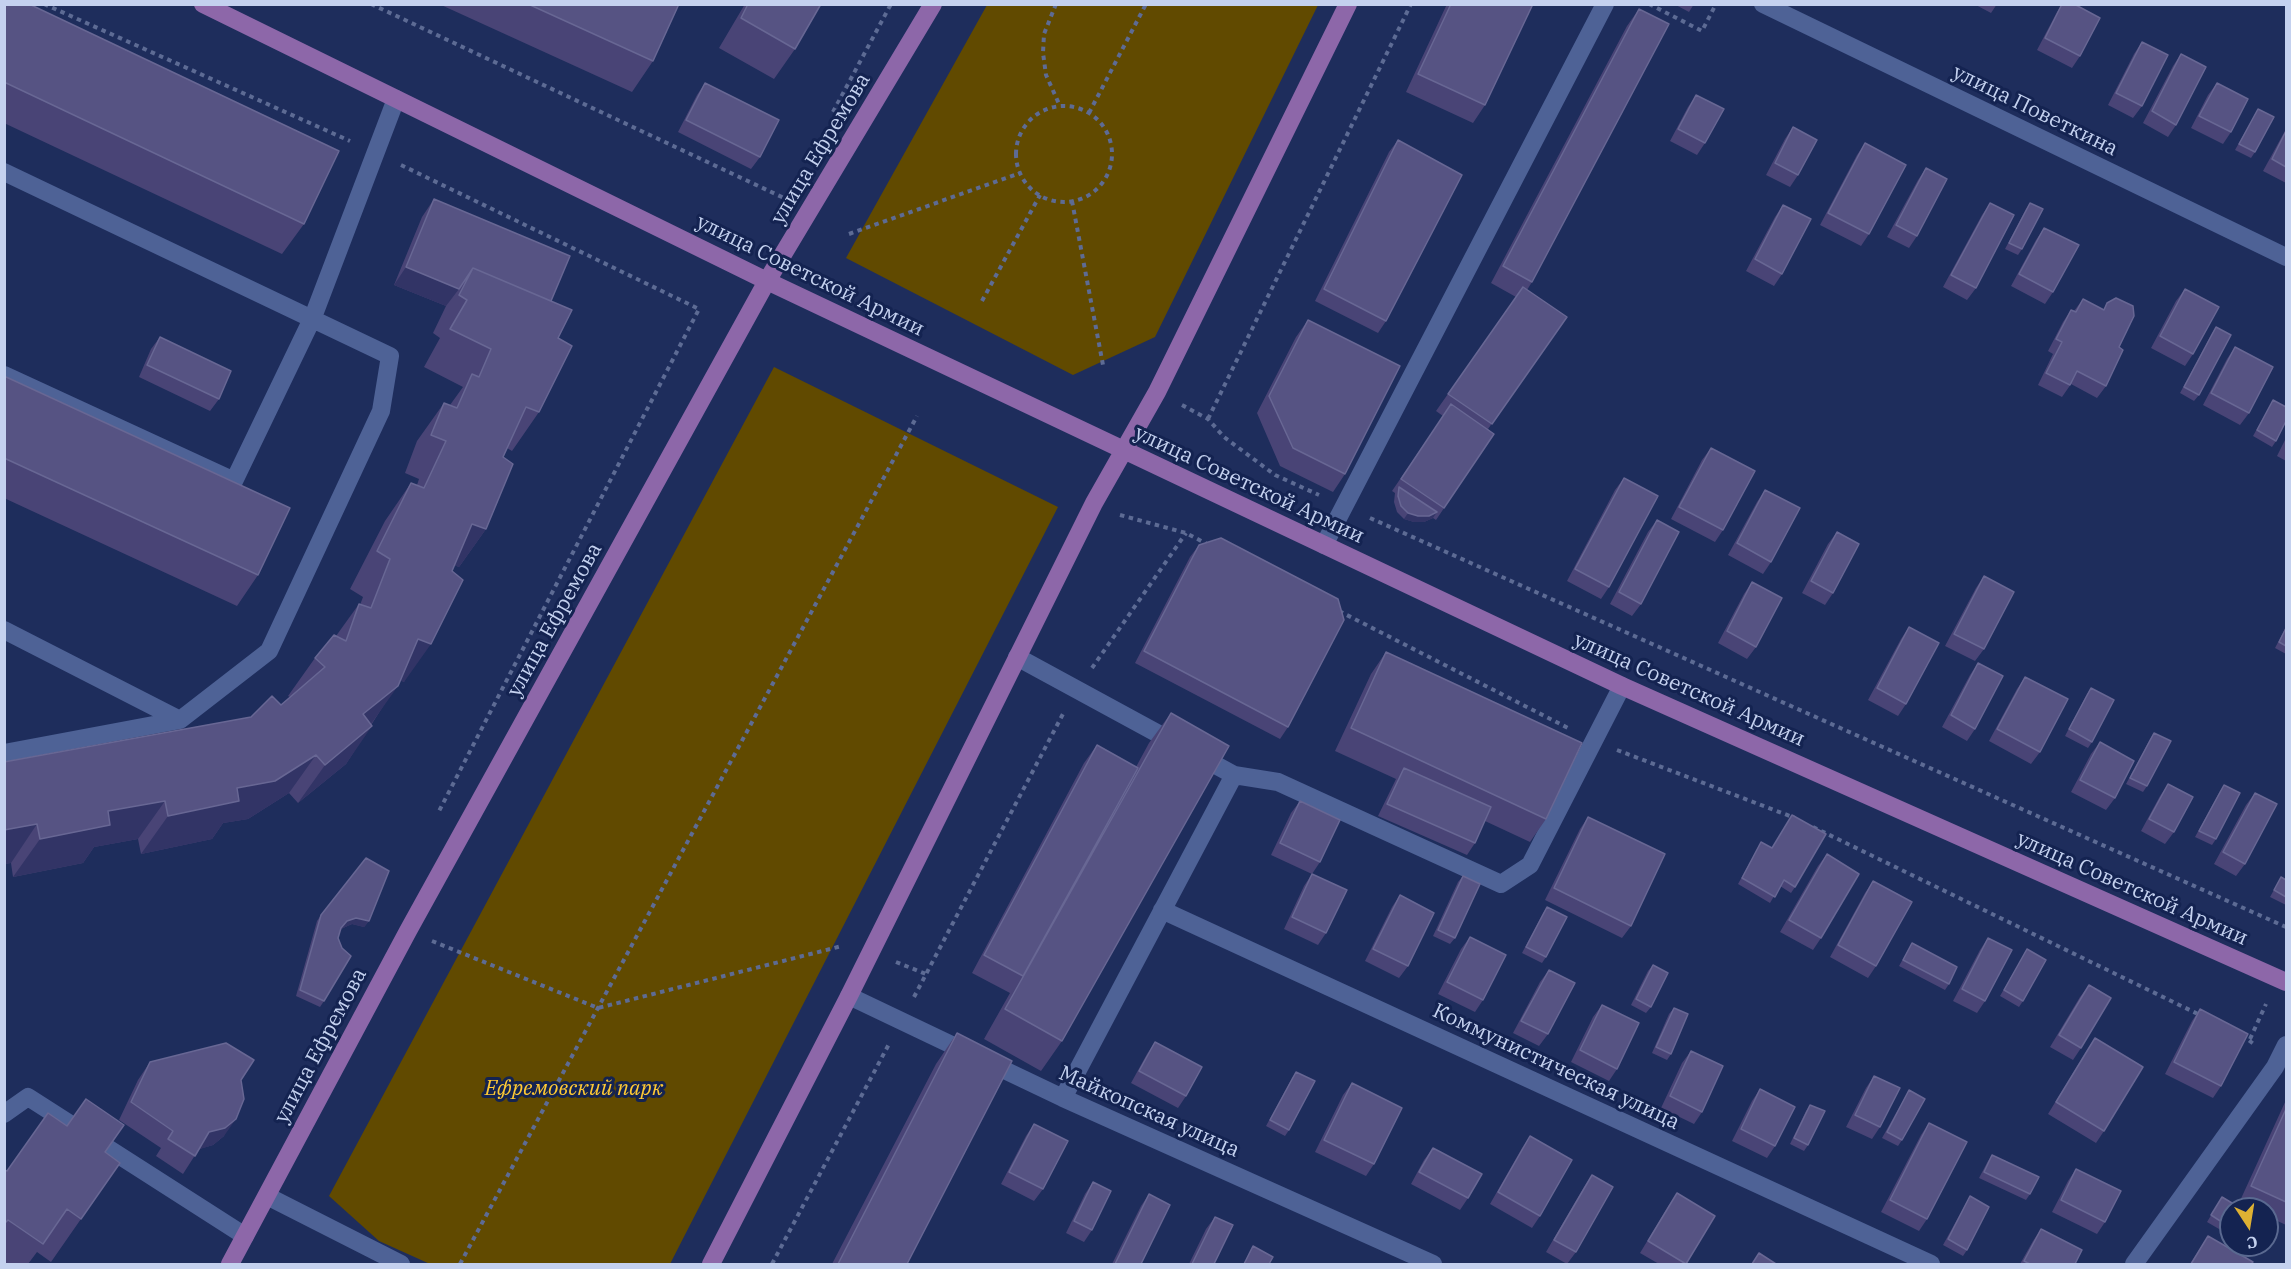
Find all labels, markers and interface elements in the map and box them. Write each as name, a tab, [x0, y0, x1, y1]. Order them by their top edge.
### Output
street label: улица Поветкина	[1948, 60, 2122, 162]
street label: улица Ефремова	[766, 69, 876, 229]
street label: улица Советской Армии	[692, 210, 928, 342]
street label: улица Советской Армии	[1130, 421, 1368, 549]
street label: улица Ефремова	[502, 539, 608, 701]
street label: улица Советской Армии	[1569, 628, 1809, 752]
street label: улица Советской Армии	[2012, 827, 2252, 951]
street label: улица Ефремова	[270, 964, 372, 1128]
street label: Коммунистическая улица	[1428, 999, 1684, 1135]
street label: Майкопская улица	[1055, 1061, 1243, 1163]
park label: Ефремовский парк	[485, 1076, 663, 1102]
north arrow	[2219, 1197, 2279, 1257]
text: С	[2245, 1232, 2260, 1254]

